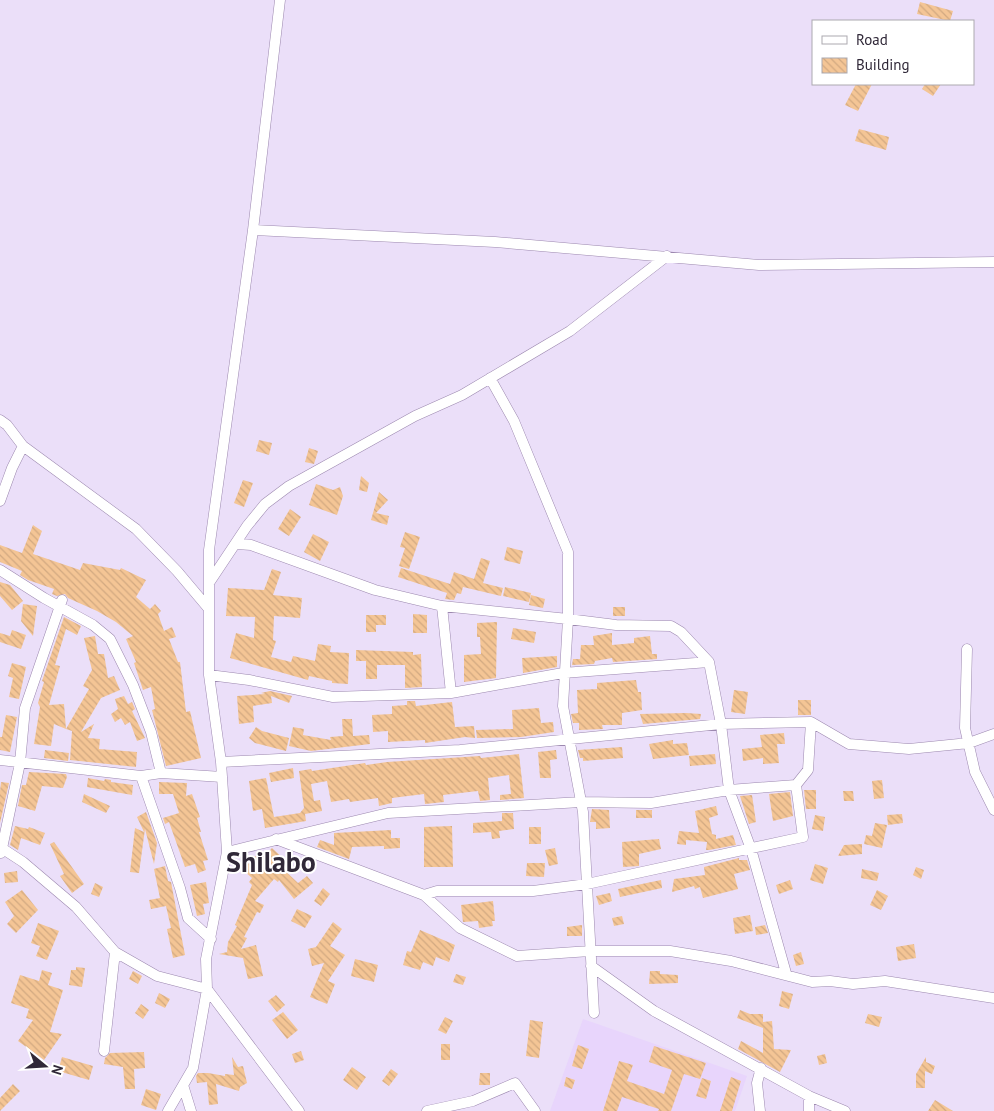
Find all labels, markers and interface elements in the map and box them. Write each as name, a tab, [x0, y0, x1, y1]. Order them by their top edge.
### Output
legend	[812, 20, 974, 85]
text: Road	[856, 30, 888, 49]
text: Building	[856, 55, 910, 74]
district label: Shilabo	[226, 843, 316, 880]
north arrow	[20, 1041, 70, 1091]
text: N	[47, 1063, 67, 1077]

